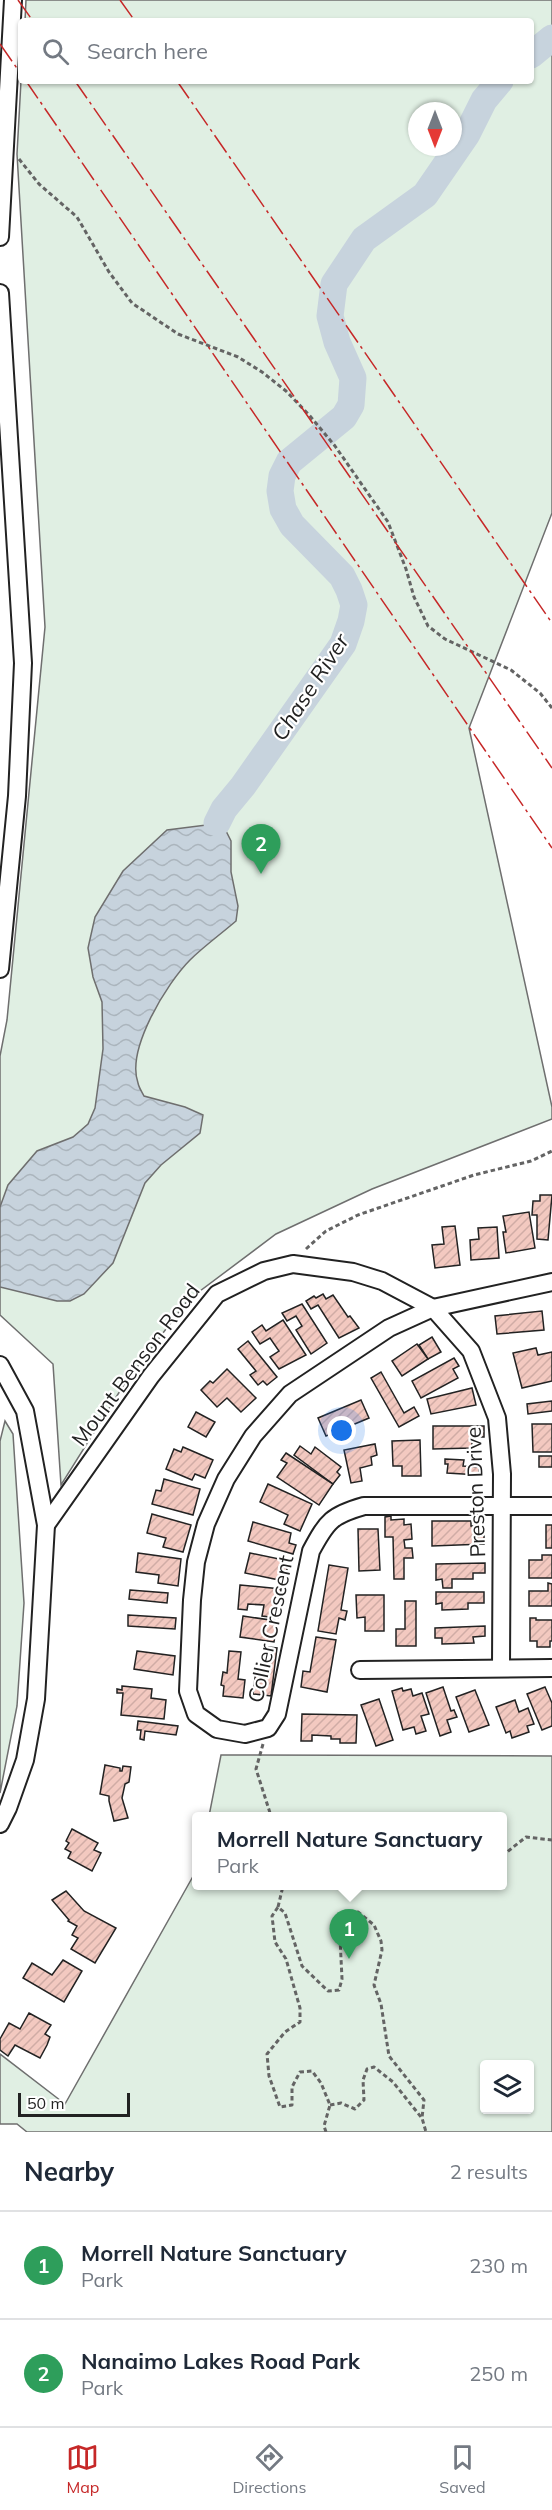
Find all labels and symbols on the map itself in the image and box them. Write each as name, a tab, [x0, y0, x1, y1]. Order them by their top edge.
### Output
north arrow	[408, 102, 462, 156]
water label: Chase River	[265, 627, 355, 746]
pin: 2	[242, 824, 280, 874]
street label: Mount Benson Road	[66, 1278, 205, 1451]
your location	[327, 1416, 356, 1445]
street label: Preston Drive	[460, 1426, 490, 1558]
street label: Collier Crescent	[242, 1553, 298, 1705]
pin: 1	[330, 1910, 368, 1959]
scale bar	[18, 2090, 130, 2118]

